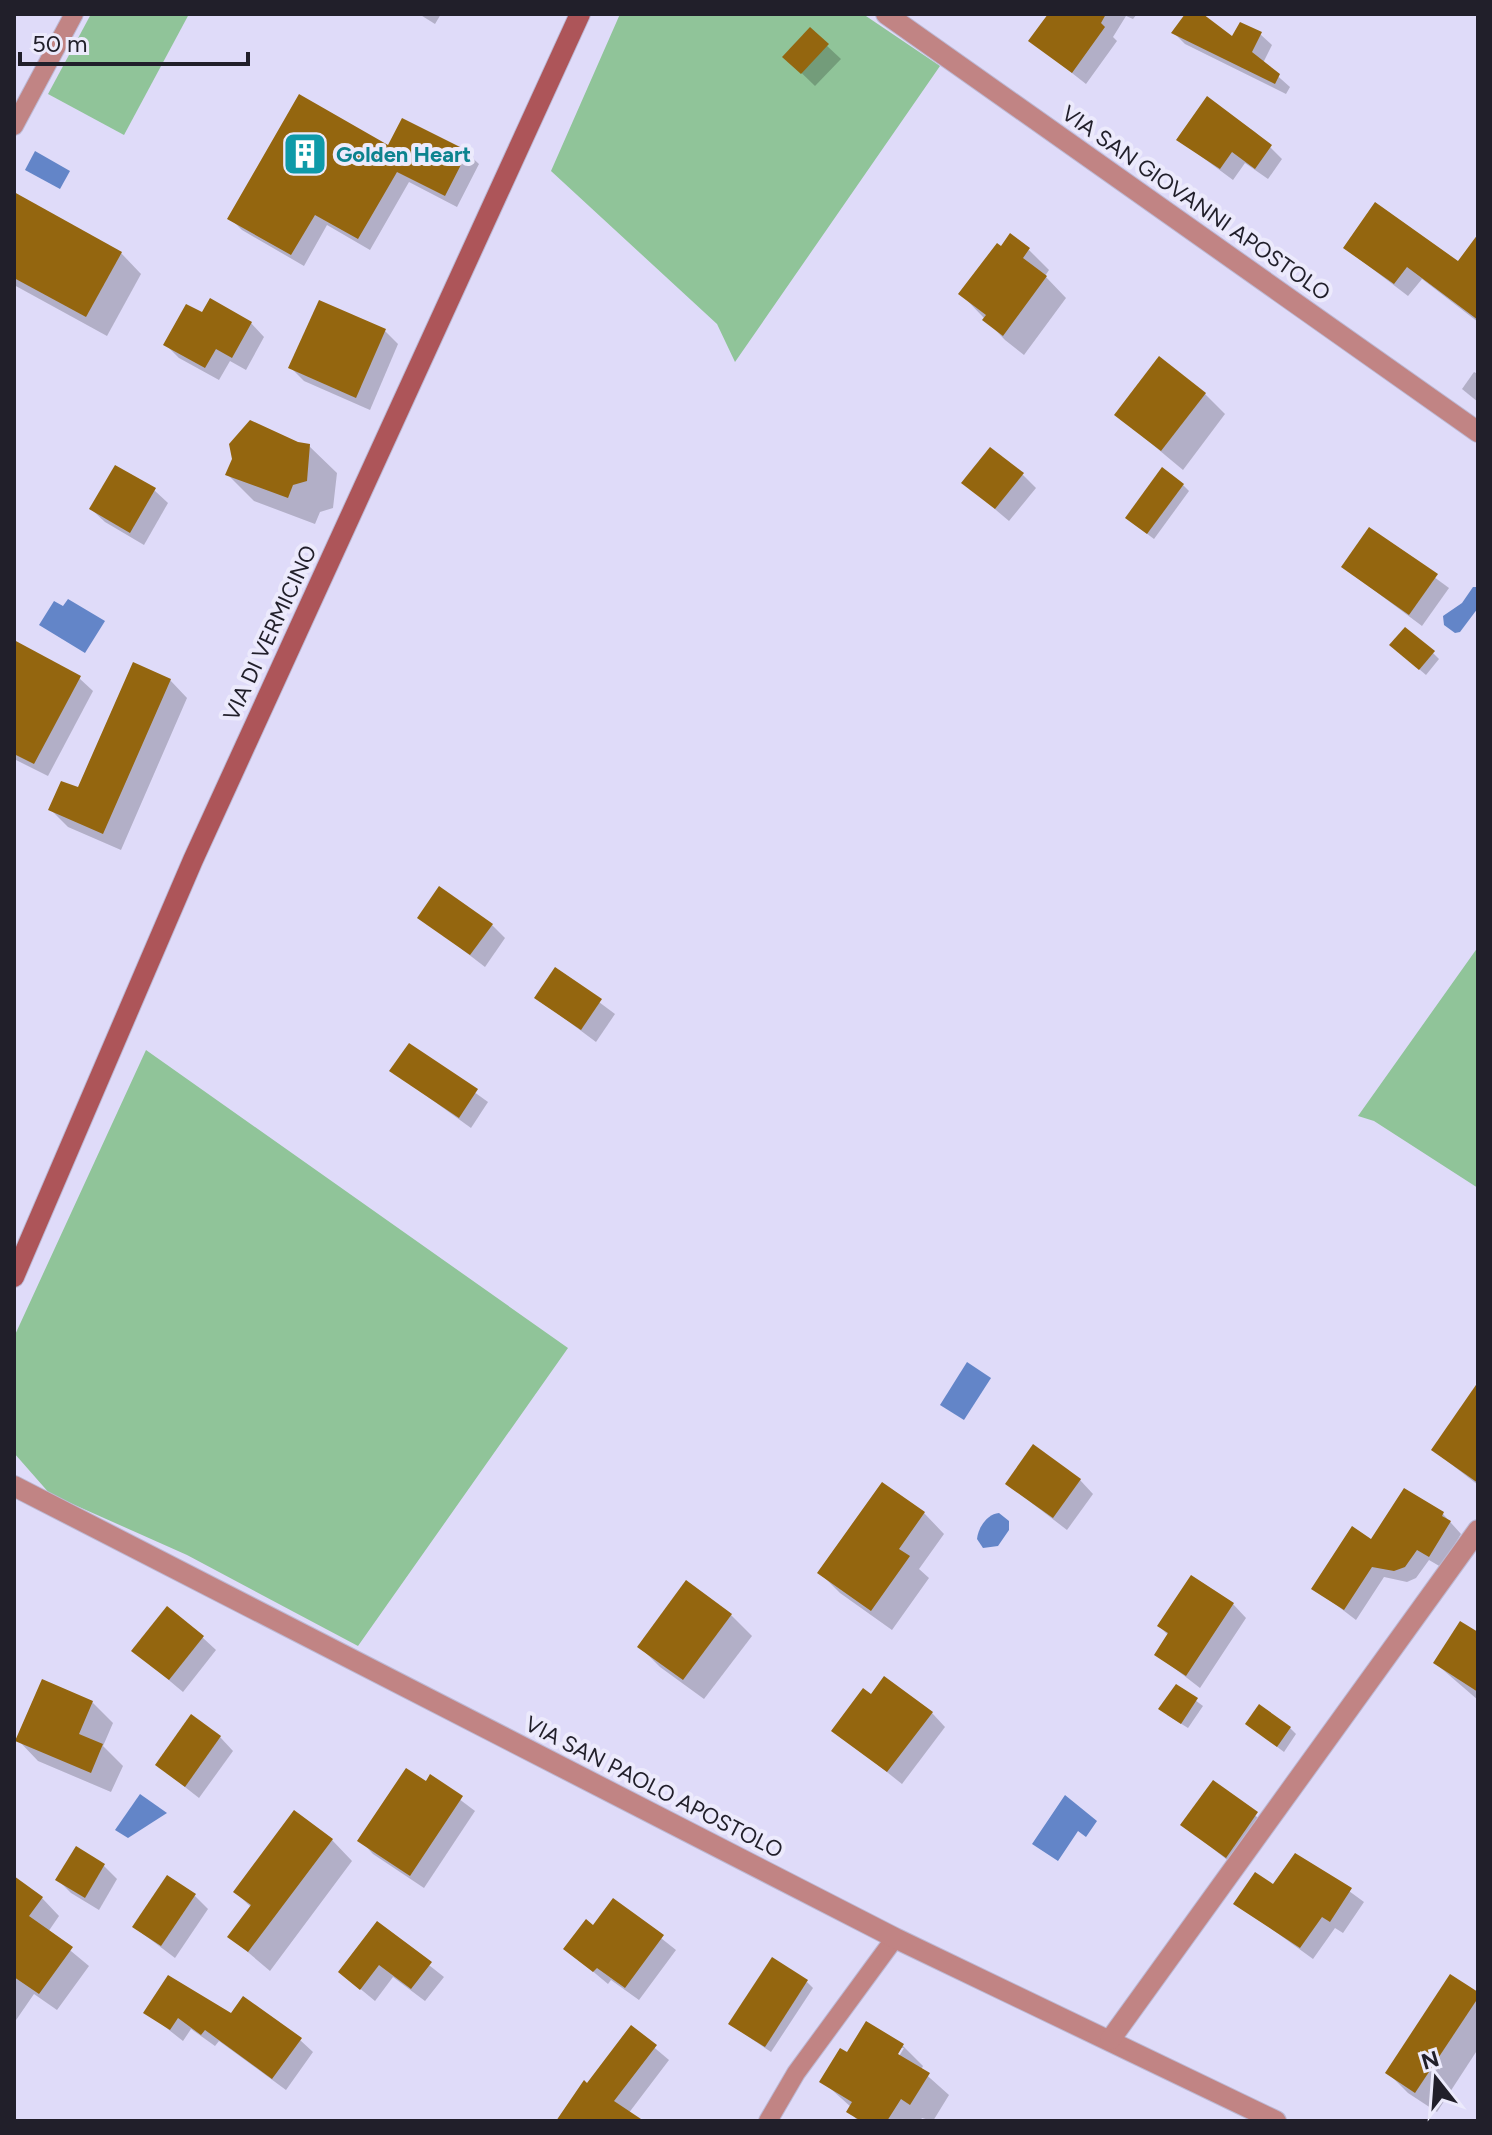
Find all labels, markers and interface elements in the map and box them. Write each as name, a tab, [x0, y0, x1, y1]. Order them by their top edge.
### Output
scale bar	[20, 16, 248, 66]
text: 50 m	[32, 29, 88, 58]
street label: VIA SAN GIOVANNI APOSTOLO	[1056, 100, 1336, 306]
building icon: Golden Heart	[281, 130, 329, 178]
place label: Golden Heart	[336, 141, 471, 168]
street label: VIA DI VERMICINO	[217, 541, 323, 725]
street label: VIA SAN PAOLO APOSTOLO	[521, 1710, 787, 1864]
north arrow	[1396, 2039, 1476, 2119]
text: N	[1418, 2045, 1442, 2076]

